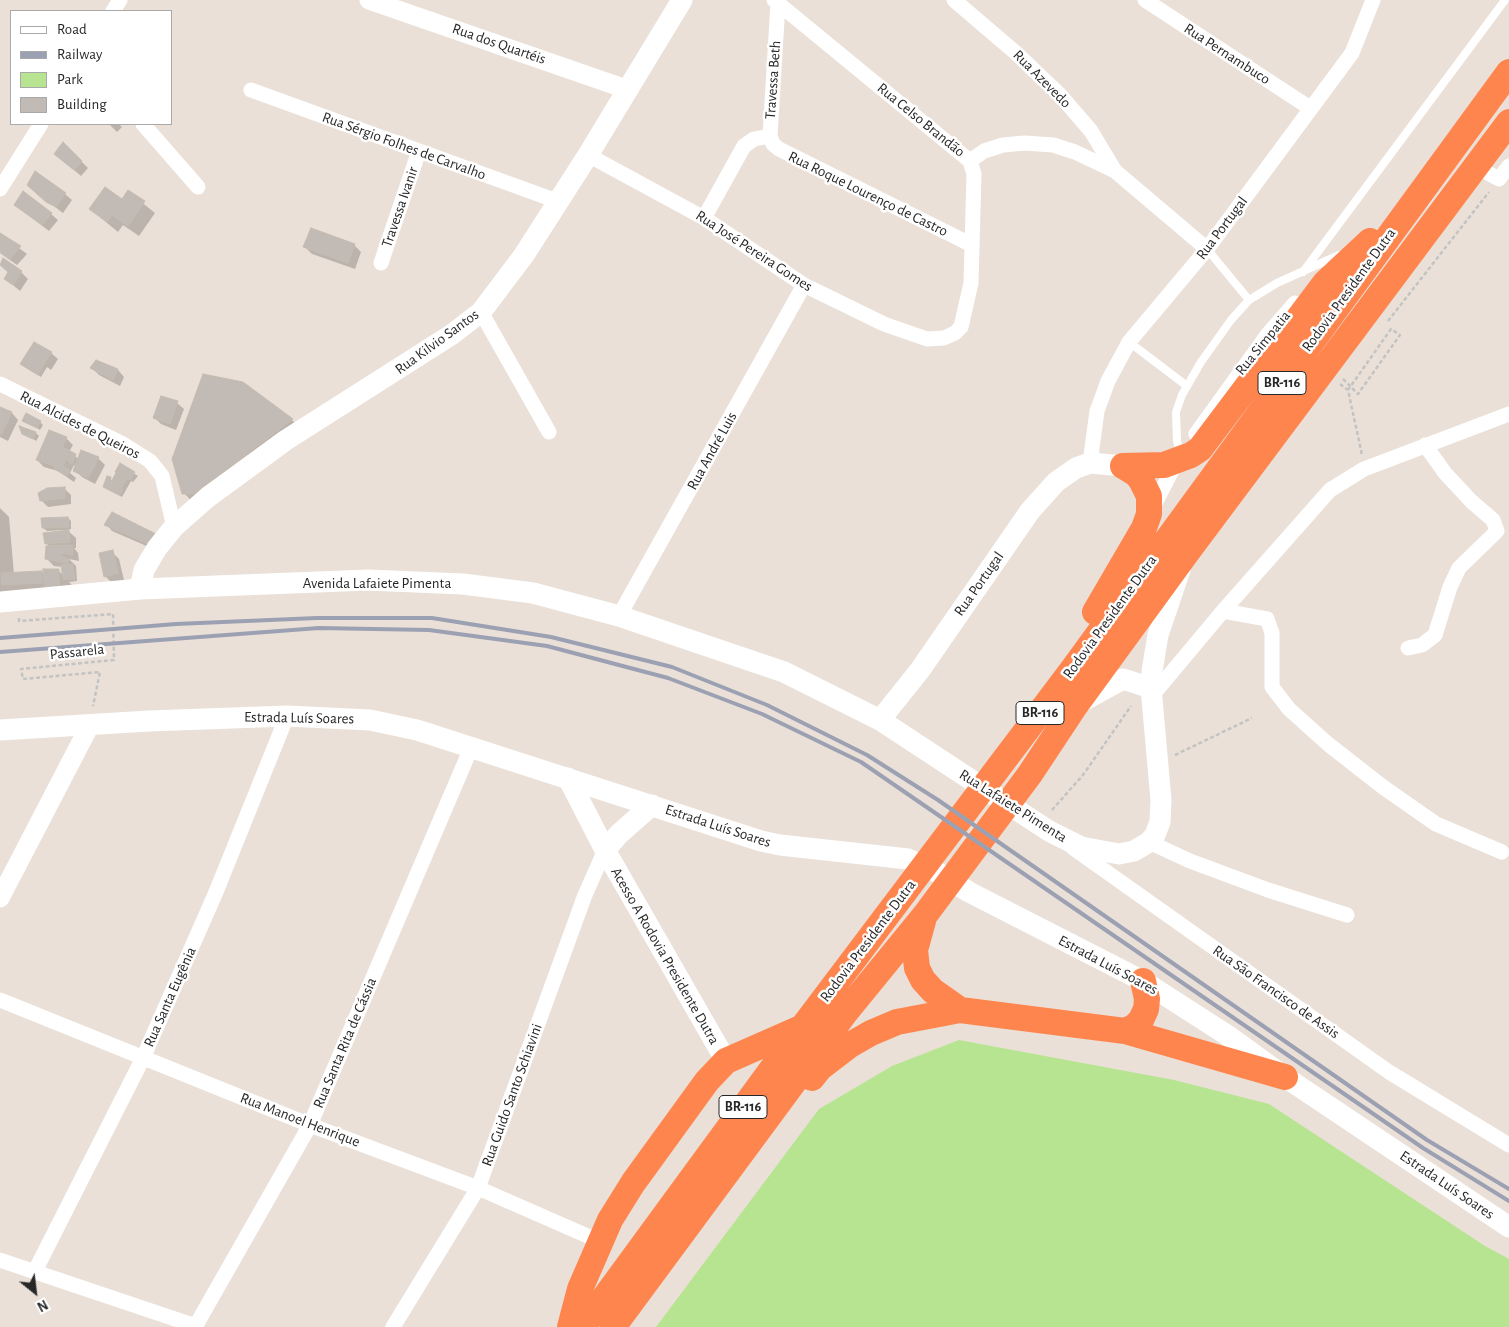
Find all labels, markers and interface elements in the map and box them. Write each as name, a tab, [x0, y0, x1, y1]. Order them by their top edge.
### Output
legend	[10, 10, 172, 125]
street label: Rua Pernambuco	[1181, 19, 1273, 89]
street label: Rua dos Quartéis	[450, 20, 548, 68]
text: Road	[57, 22, 87, 37]
street label: Travessa Beth	[761, 40, 785, 120]
street label: Rua Azevedo	[1009, 46, 1075, 112]
text: Railway	[57, 47, 102, 62]
text: Park	[57, 72, 83, 87]
street label: Rua Celso Brandão	[873, 79, 969, 161]
text: Building	[57, 97, 107, 112]
street label: Rua Sérgio Folhes de Carvalho	[320, 108, 488, 184]
street label: Rua Roque Lourenço de Castro	[785, 147, 951, 241]
street label: Travessa Ivanir	[378, 164, 422, 250]
street label: Rua Portugal	[1192, 193, 1252, 263]
street label: Rua José Pereira Gomes	[692, 207, 816, 295]
street label: Rodovia Presidente Dutra	[1298, 225, 1400, 355]
street label: Rua Kilvio Santos	[392, 306, 482, 378]
street label: Rua Simpatia	[1232, 307, 1294, 379]
road number: BR-116	[1258, 372, 1306, 394]
street label: Rua Alcides de Queiros	[17, 387, 143, 463]
street label: Rua André Luis	[683, 409, 741, 493]
street label: Rua Portugal	[950, 548, 1008, 620]
street label: Rodovia Presidente Dutra	[1059, 552, 1161, 682]
street label: Avenida Lafaiete Pimenta	[303, 574, 451, 592]
street label: Passarela	[49, 640, 105, 664]
road number: BR-116	[1016, 701, 1064, 724]
street label: Estrada Luís Soares	[244, 708, 354, 728]
street label: Rua Lafaiete Pimenta	[956, 766, 1070, 846]
street label: Estrada Luís Soares	[663, 800, 773, 852]
street label: Acesso A Rodovia Presidente Dutra	[607, 864, 723, 1048]
street label: Rodovia Presidente Dutra	[816, 876, 920, 1006]
street label: Estrada Luís Soares	[1055, 931, 1161, 999]
street label: Rua São Francisco de Assis	[1209, 941, 1343, 1043]
street label: Rua Santa Eugênia	[140, 944, 200, 1050]
street label: Rua Santa Rita de Cássia	[309, 975, 381, 1111]
street label: Rua Guido Santo Schiavini	[478, 1021, 546, 1169]
street label: Rua Manoel Henrique	[238, 1089, 362, 1151]
road number: BR-116	[719, 1096, 767, 1118]
street label: Estrada Luís Soares	[1396, 1147, 1498, 1223]
north arrow	[10, 1267, 60, 1317]
text: N	[35, 1297, 50, 1314]

